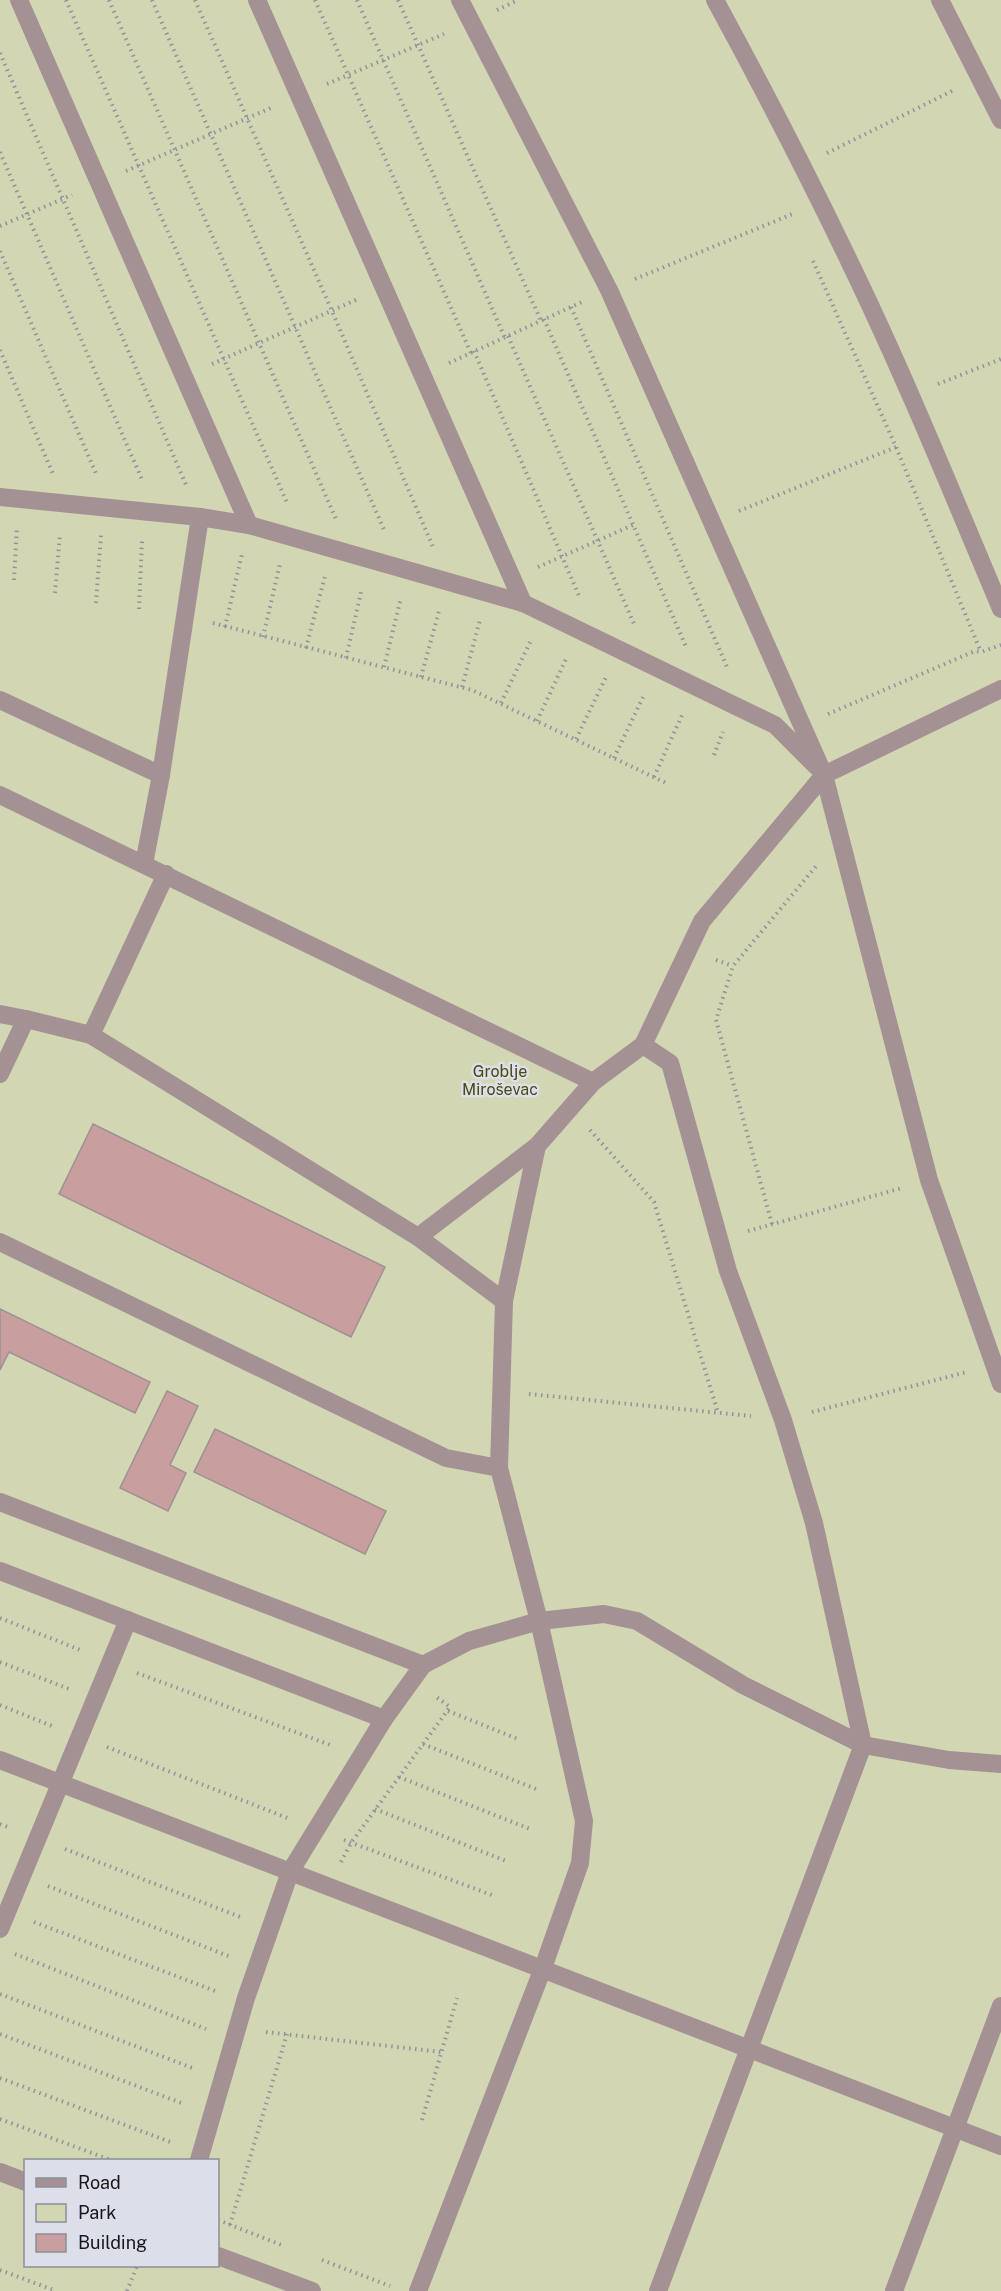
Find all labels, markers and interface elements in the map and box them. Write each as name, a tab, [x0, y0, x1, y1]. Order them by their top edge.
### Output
park label: Groblje Miroševac	[462, 1062, 538, 1099]
legend	[24, 2159, 219, 2267]
text: Road	[78, 2172, 121, 2193]
text: Park	[78, 2202, 116, 2223]
text: Building	[78, 2232, 147, 2253]

